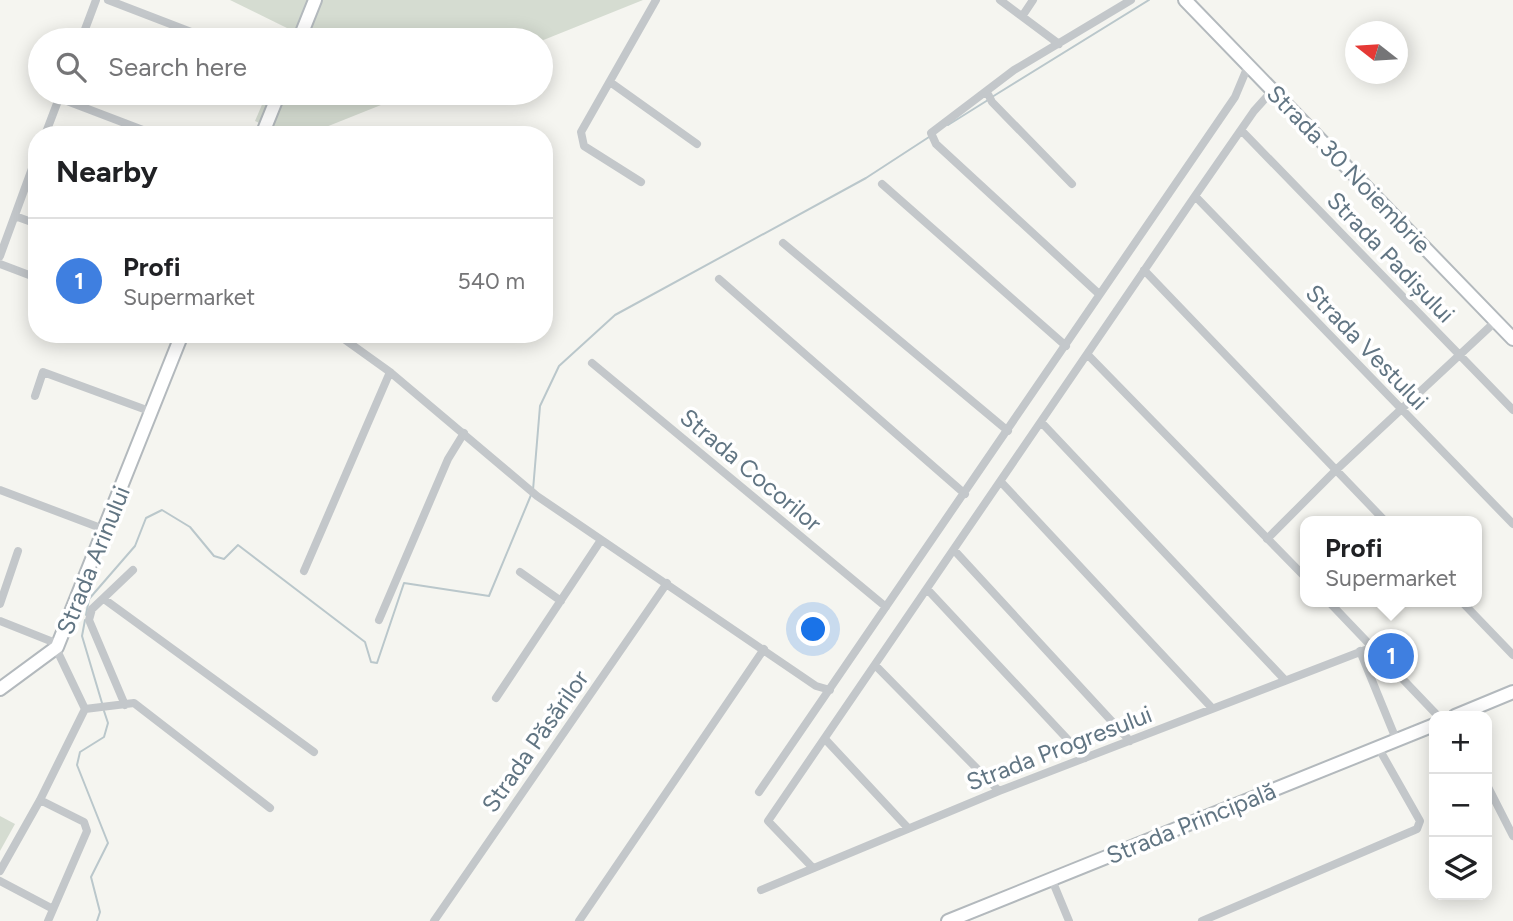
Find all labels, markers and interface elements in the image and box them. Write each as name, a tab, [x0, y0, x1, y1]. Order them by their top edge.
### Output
north arrow	[1345, 21, 1408, 84]
search box	[28, 28, 553, 105]
icon: search	[52, 48, 90, 86]
text: Search here	[108, 51, 247, 83]
street label: Strada 30 Noiembrie	[1261, 79, 1437, 259]
text: Nearby	[56, 153, 158, 190]
street label: Strada Padișului	[1321, 185, 1461, 329]
text: Profi	[123, 251, 181, 283]
text: 1	[74, 267, 84, 295]
text: 540 m	[457, 267, 525, 295]
street label: Strada Vestului	[1300, 278, 1434, 416]
text: Supermarket	[123, 283, 255, 311]
street label: Strada Cocorilor	[674, 402, 828, 538]
street label: Strada Arinului	[50, 482, 136, 638]
popup	[1300, 516, 1482, 607]
text: Profi	[1325, 532, 1383, 564]
text: Supermarket	[1325, 564, 1457, 592]
your location	[796, 612, 830, 646]
pin: 1	[1368, 630, 1414, 682]
street label: Strada Păsărilor	[475, 664, 595, 818]
street label: Strada Progresului	[962, 699, 1156, 797]
map controls	[1429, 711, 1492, 900]
button: +	[1429, 711, 1492, 774]
button: −	[1429, 774, 1492, 837]
street label: Strada Principală	[1102, 776, 1280, 870]
button: layers	[1429, 837, 1492, 900]

